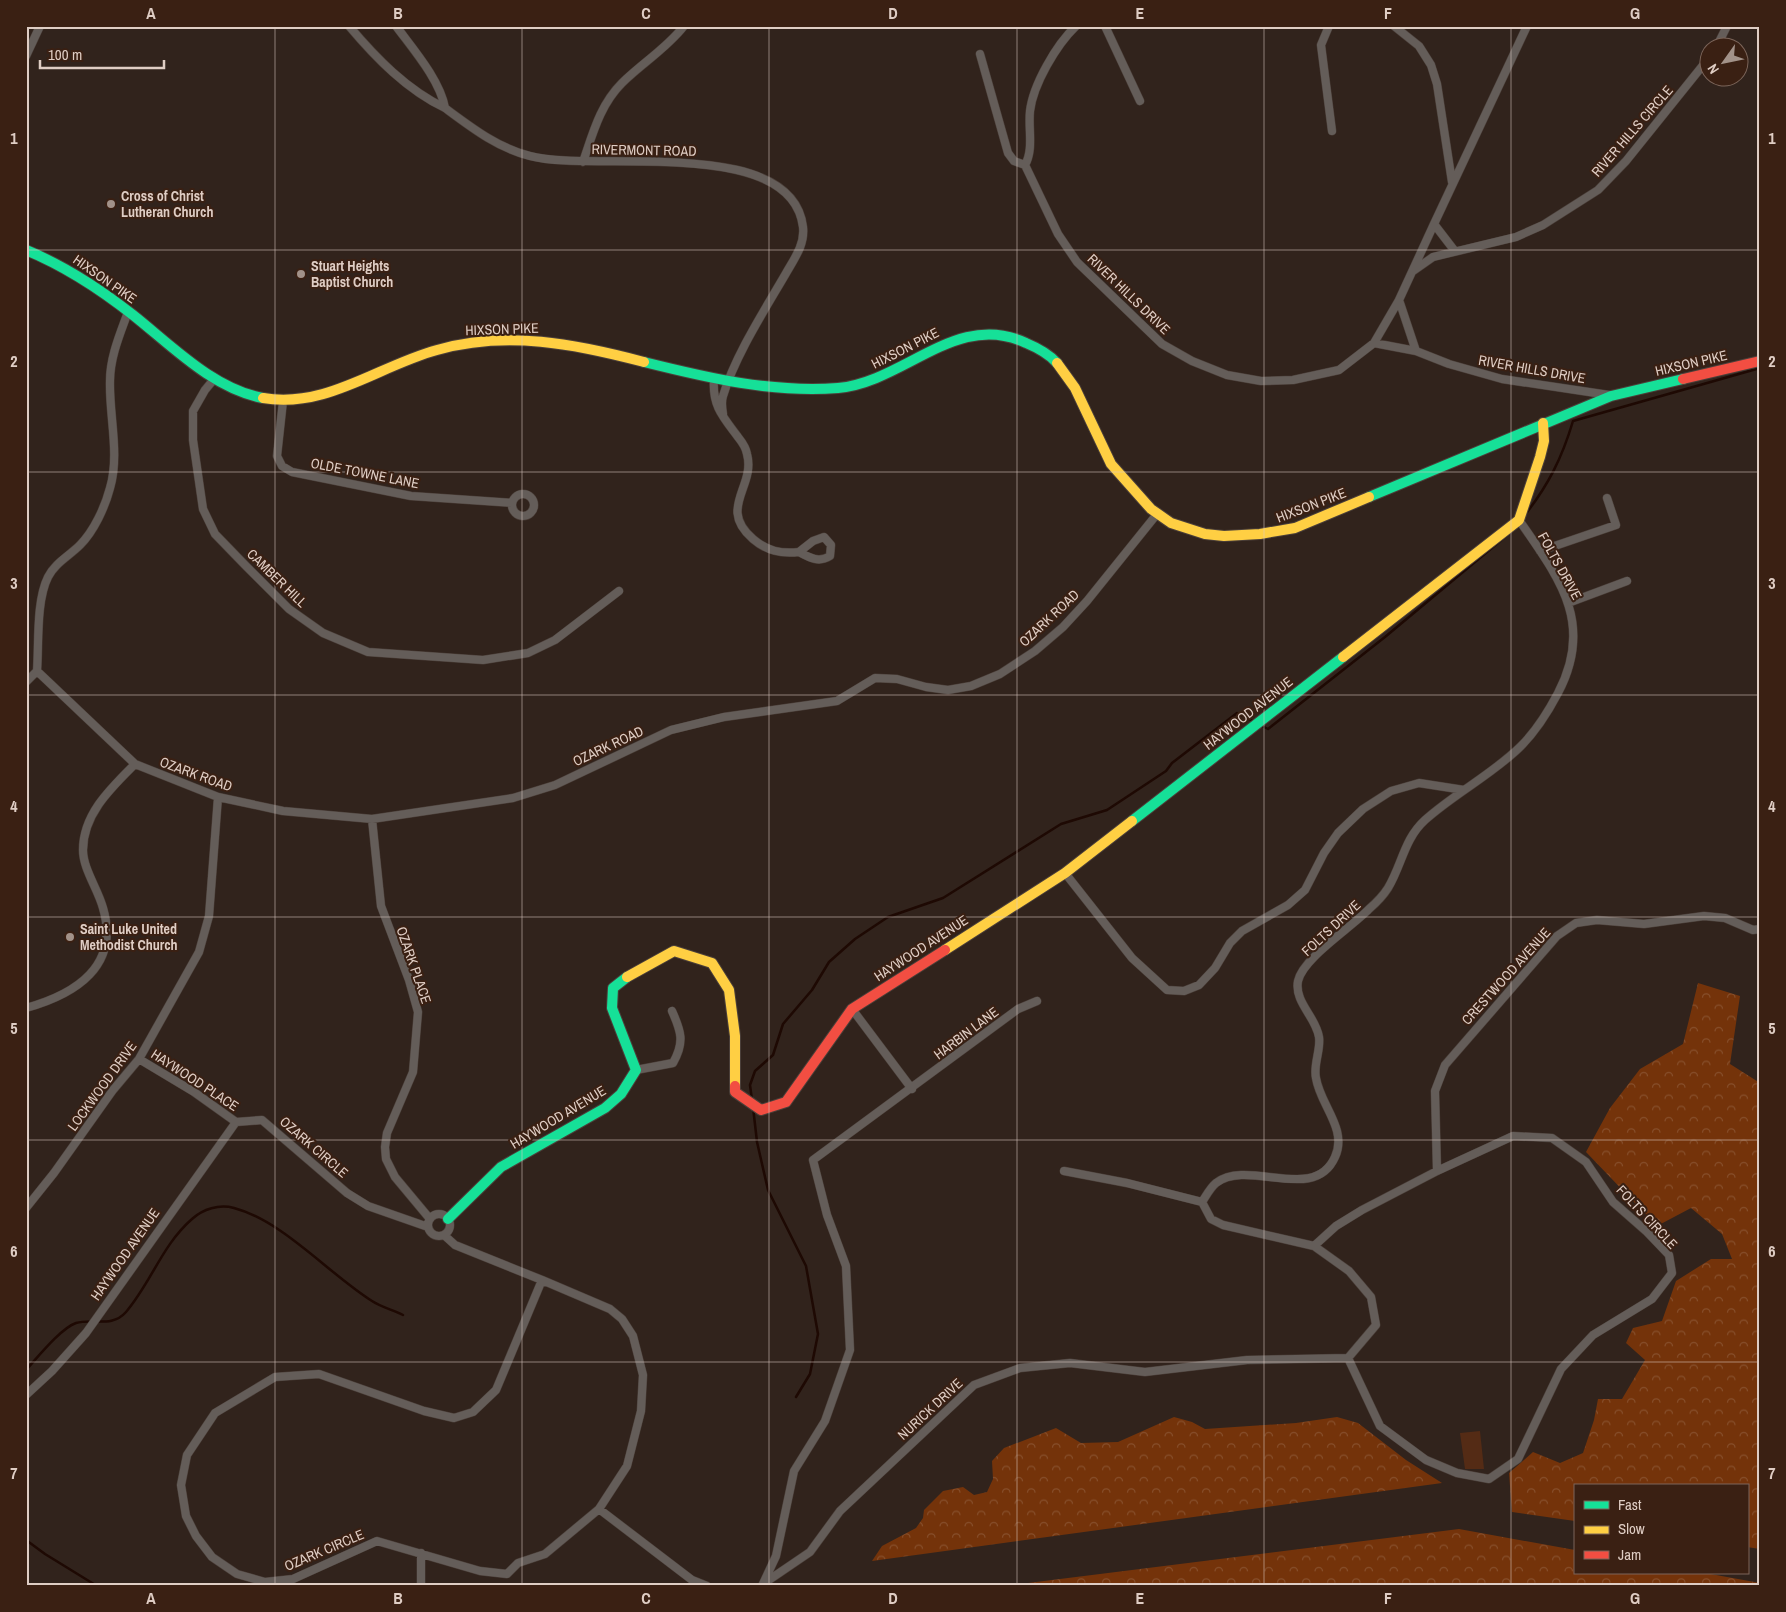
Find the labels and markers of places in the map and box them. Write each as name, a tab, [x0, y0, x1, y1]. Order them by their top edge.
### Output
place label: Cross of Christ Lutheran Church	[121, 187, 213, 221]
marker: Cross of Christ Lutheran Church	[105, 198, 117, 210]
place label: Stuart Heights Baptist Church	[311, 257, 393, 291]
marker: Stuart Heights Baptist Church	[295, 268, 307, 280]
place label: Saint Luke United Methodist Church	[80, 920, 178, 954]
marker: Saint Luke United Methodist Church	[64, 931, 76, 943]

